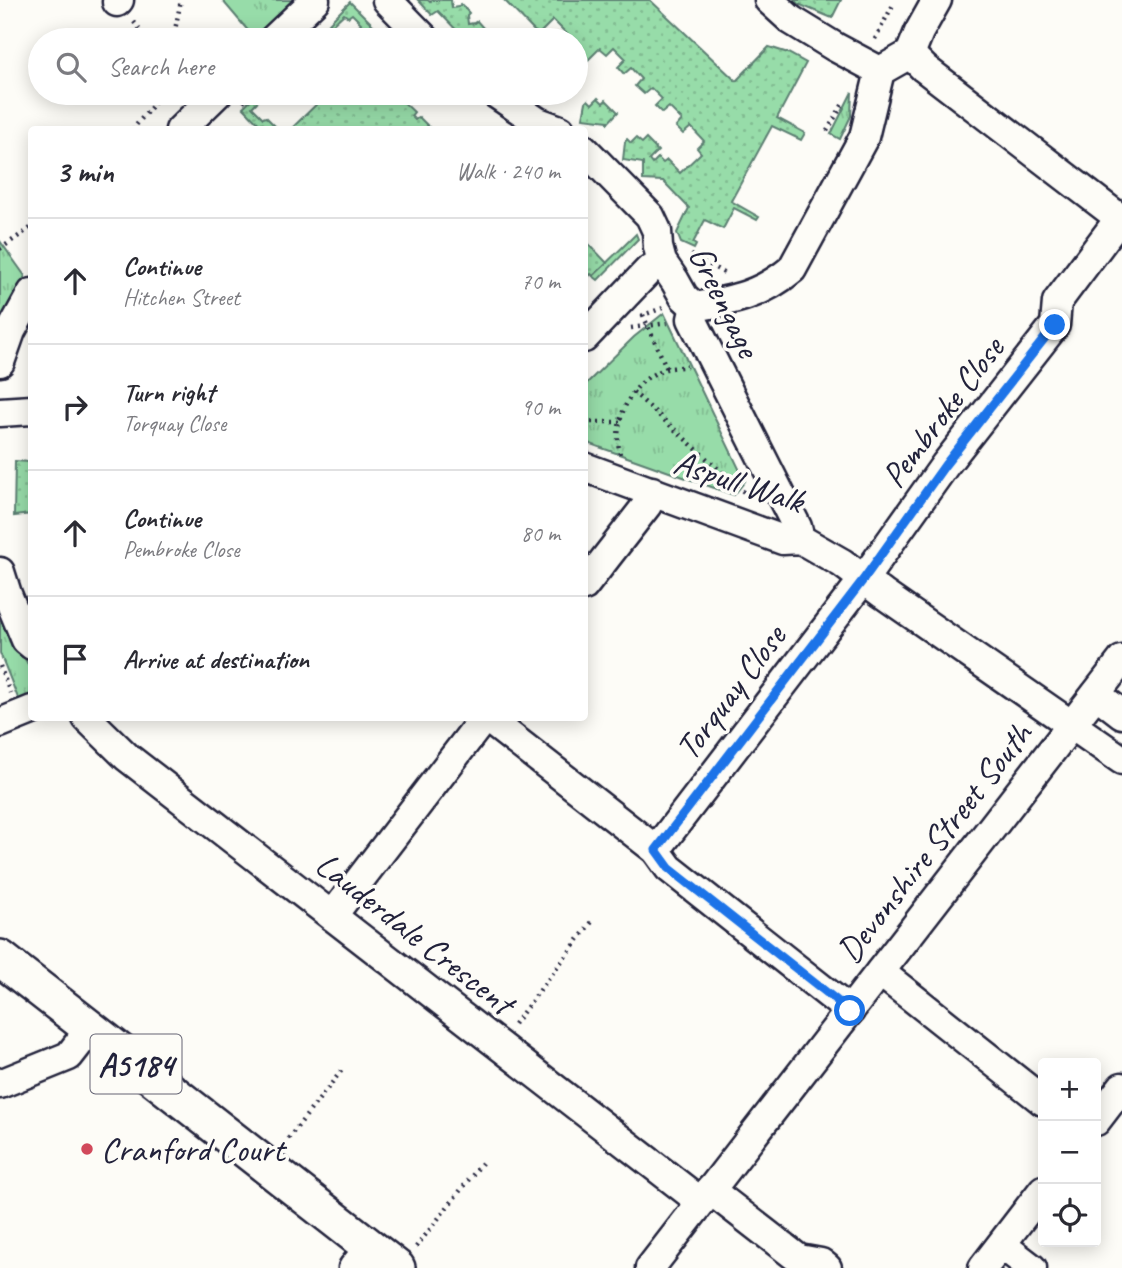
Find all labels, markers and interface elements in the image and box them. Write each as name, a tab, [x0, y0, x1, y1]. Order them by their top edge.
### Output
search box	[28, 28, 588, 105]
icon: search	[52, 48, 90, 86]
text: Search here	[108, 50, 214, 83]
text: 3 min	[56, 153, 113, 191]
text: Walk · 240 m	[456, 157, 560, 186]
street label: Greengage	[678, 238, 772, 367]
text: Continue	[123, 250, 201, 283]
icon: ahead	[56, 262, 94, 300]
text: 70 m	[521, 267, 560, 296]
text: Hitchen Street	[123, 283, 240, 312]
route end	[1039, 309, 1070, 340]
street label: Pembroke Close	[871, 326, 1015, 497]
text: Turn right	[123, 376, 214, 409]
icon: right	[56, 388, 94, 426]
text: 90 m	[521, 393, 560, 422]
text: Torquay Close	[123, 409, 226, 438]
street label: Aspull Walk	[668, 439, 811, 524]
text: Continue	[123, 502, 201, 535]
icon: ahead	[56, 514, 94, 552]
text: 80 m	[521, 519, 560, 548]
text: Pembroke Close	[123, 535, 240, 564]
street label: Torquay Close	[665, 614, 797, 769]
icon: arrive	[56, 640, 94, 678]
text: Arrive at destination	[123, 643, 309, 676]
street label: Devonshire Street South	[827, 712, 1043, 971]
street label: Lauderdale Crescent	[307, 842, 526, 1027]
route start	[834, 995, 865, 1026]
road number: A5184	[90, 1034, 182, 1094]
map controls	[1038, 1058, 1101, 1247]
button: +	[1038, 1058, 1101, 1121]
button: −	[1038, 1121, 1101, 1184]
place label: Cranford Court	[101, 1127, 288, 1172]
marker: Cranford Court	[79, 1141, 95, 1157]
button: locate	[1038, 1184, 1101, 1247]

